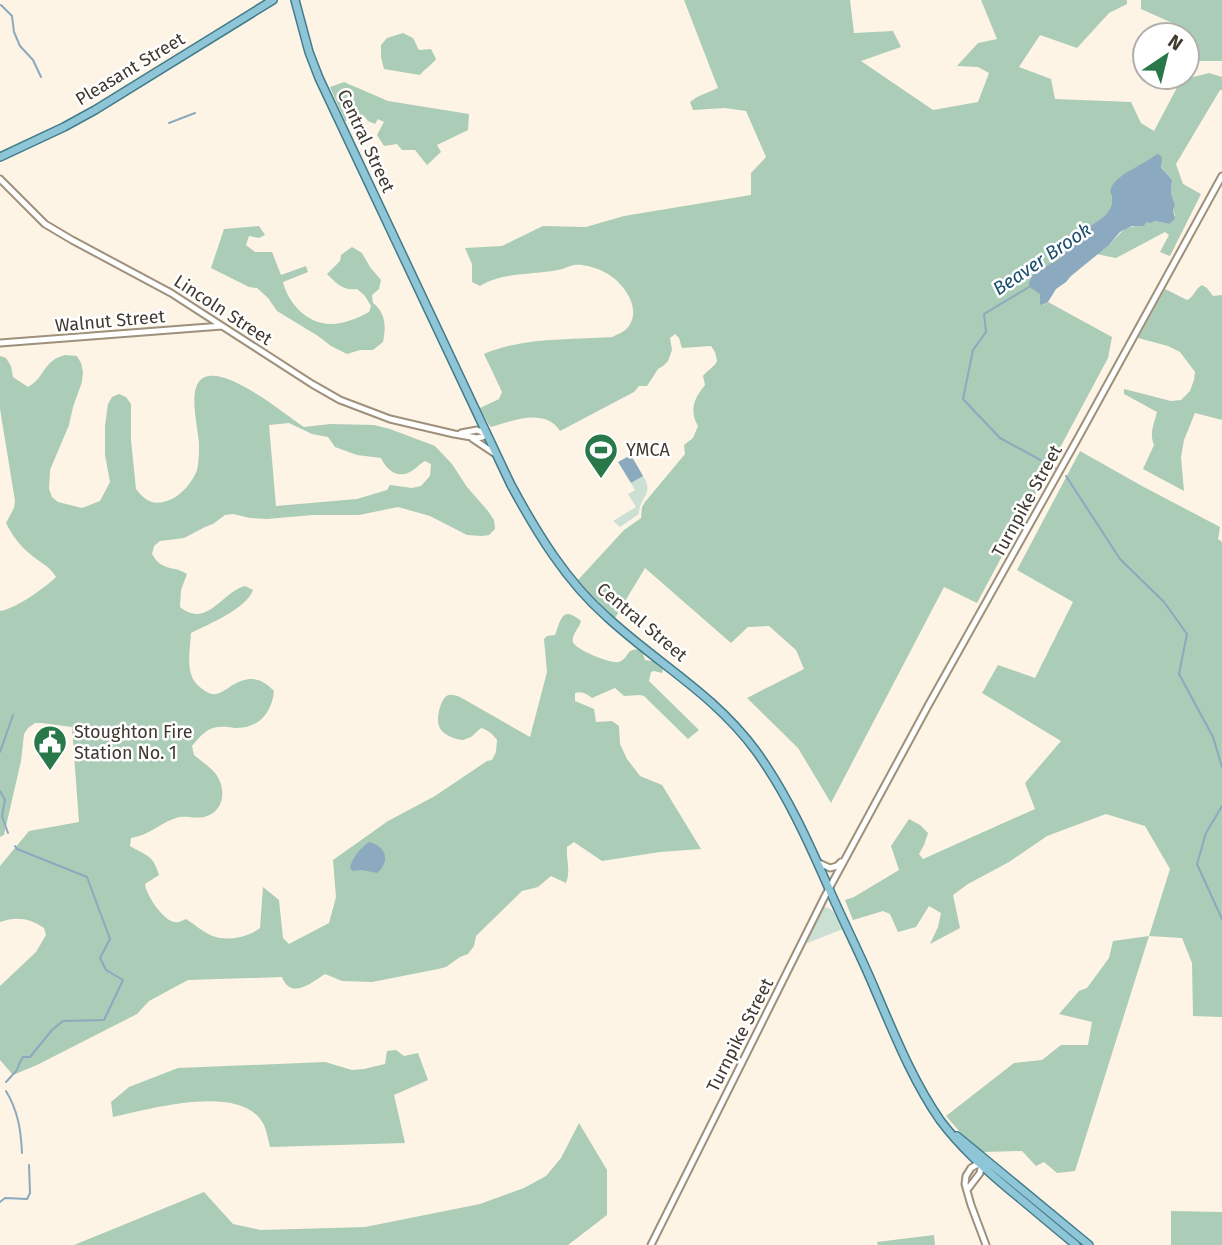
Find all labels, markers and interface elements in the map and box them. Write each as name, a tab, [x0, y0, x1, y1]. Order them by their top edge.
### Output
north arrow	[1131, 21, 1201, 91]
street label: Pleasant Street	[71, 28, 189, 110]
text: N	[1164, 29, 1187, 56]
street label: Central Street	[332, 86, 400, 197]
water label: Beaver Brook	[989, 218, 1095, 300]
street label: Lincoln Street	[170, 270, 277, 350]
street label: Walnut Street	[54, 305, 166, 337]
sports icon: YMCA	[582, 431, 620, 480]
place label: YMCA	[626, 439, 671, 461]
street label: Turnpike Street	[987, 441, 1067, 561]
street label: Central Street	[592, 578, 692, 667]
place label: Stoughton Fire Station No. 1	[74, 721, 193, 764]
public building icon: Stoughton Fire Station No. 1	[31, 723, 69, 772]
street label: Turnpike Street	[702, 974, 778, 1096]

